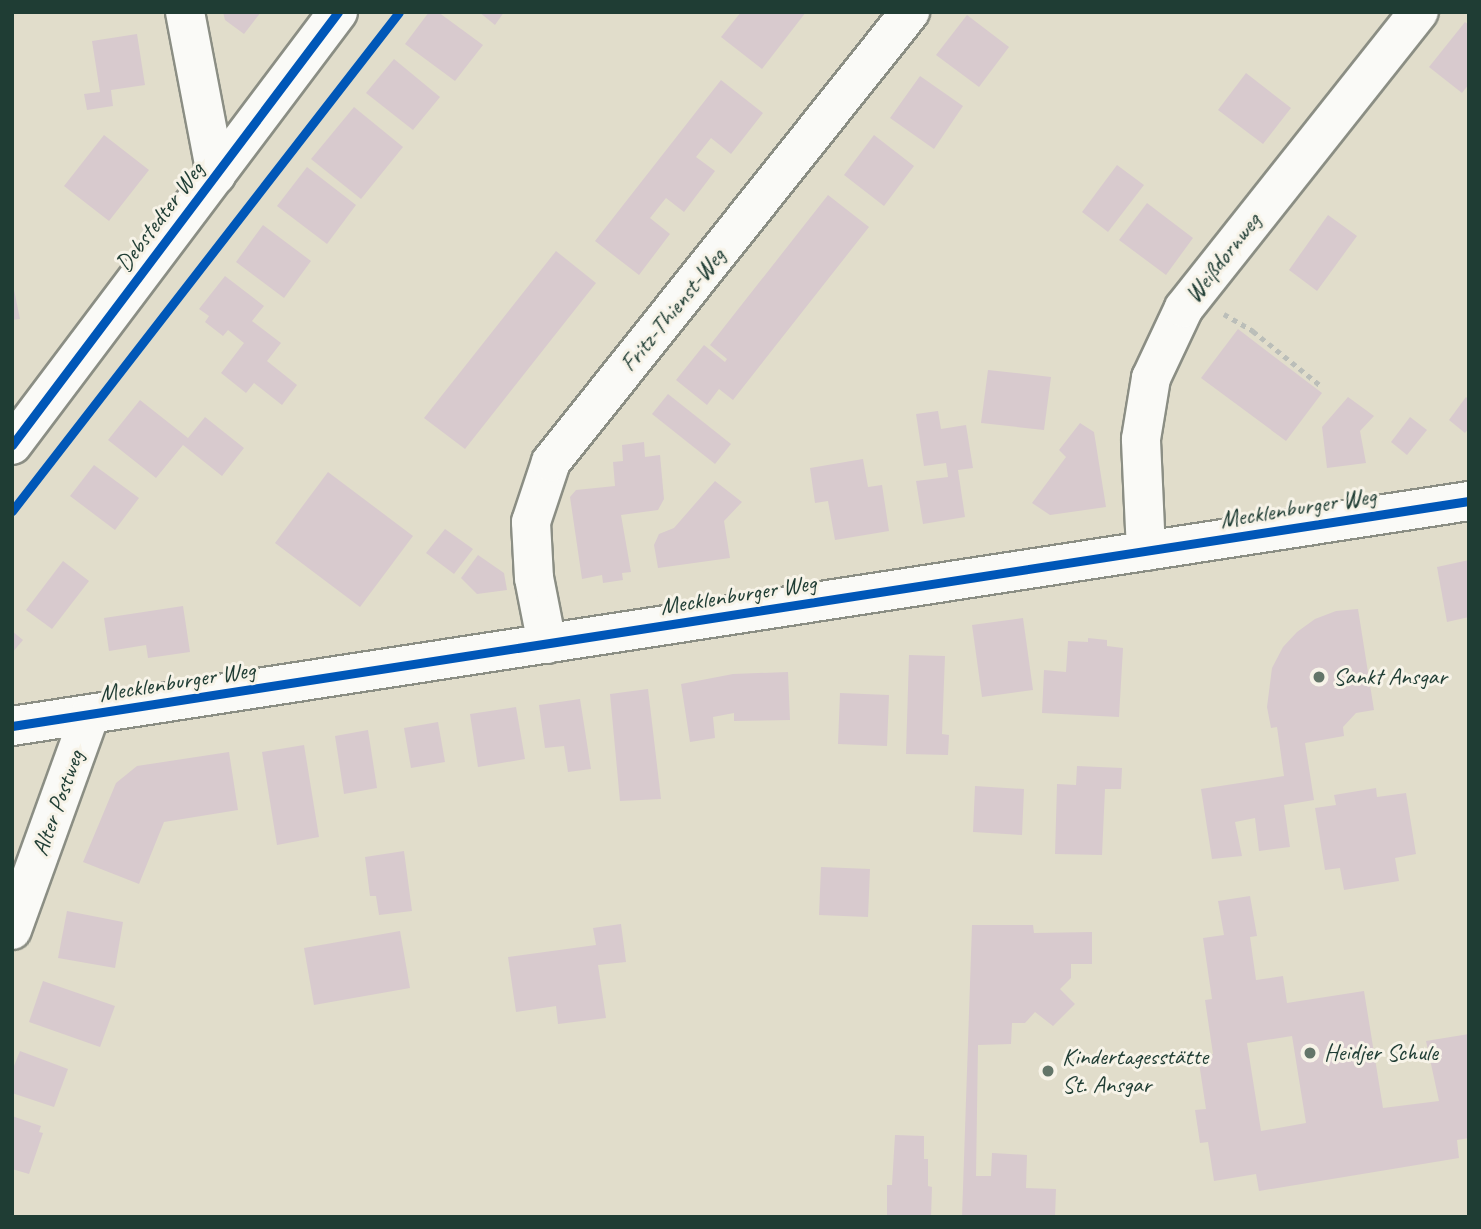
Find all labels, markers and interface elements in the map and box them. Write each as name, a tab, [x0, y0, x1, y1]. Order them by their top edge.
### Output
street label: Debstedter Weg	[109, 157, 211, 277]
street label: Weißdornweg	[1179, 208, 1267, 308]
street label: Fritz-Thienst-Weg	[614, 242, 732, 378]
street label: Mecklenburger Weg	[1218, 481, 1378, 535]
street label: Mecklenburger Weg	[658, 568, 818, 622]
street label: Mecklenburger Weg	[97, 655, 257, 709]
place label: Sankt Ansgar	[1333, 663, 1447, 691]
marker: Sankt Ansgar	[1311, 669, 1327, 685]
street label: Alter Postweg	[26, 746, 90, 860]
place label: Heidjer Schule	[1324, 1039, 1438, 1067]
place label: Kindertagesstätte St. Ansgar	[1062, 1043, 1208, 1099]
marker: Heidjer Schule	[1302, 1045, 1318, 1061]
marker: Kindertagesstätte St. Ansgar	[1040, 1063, 1056, 1079]

